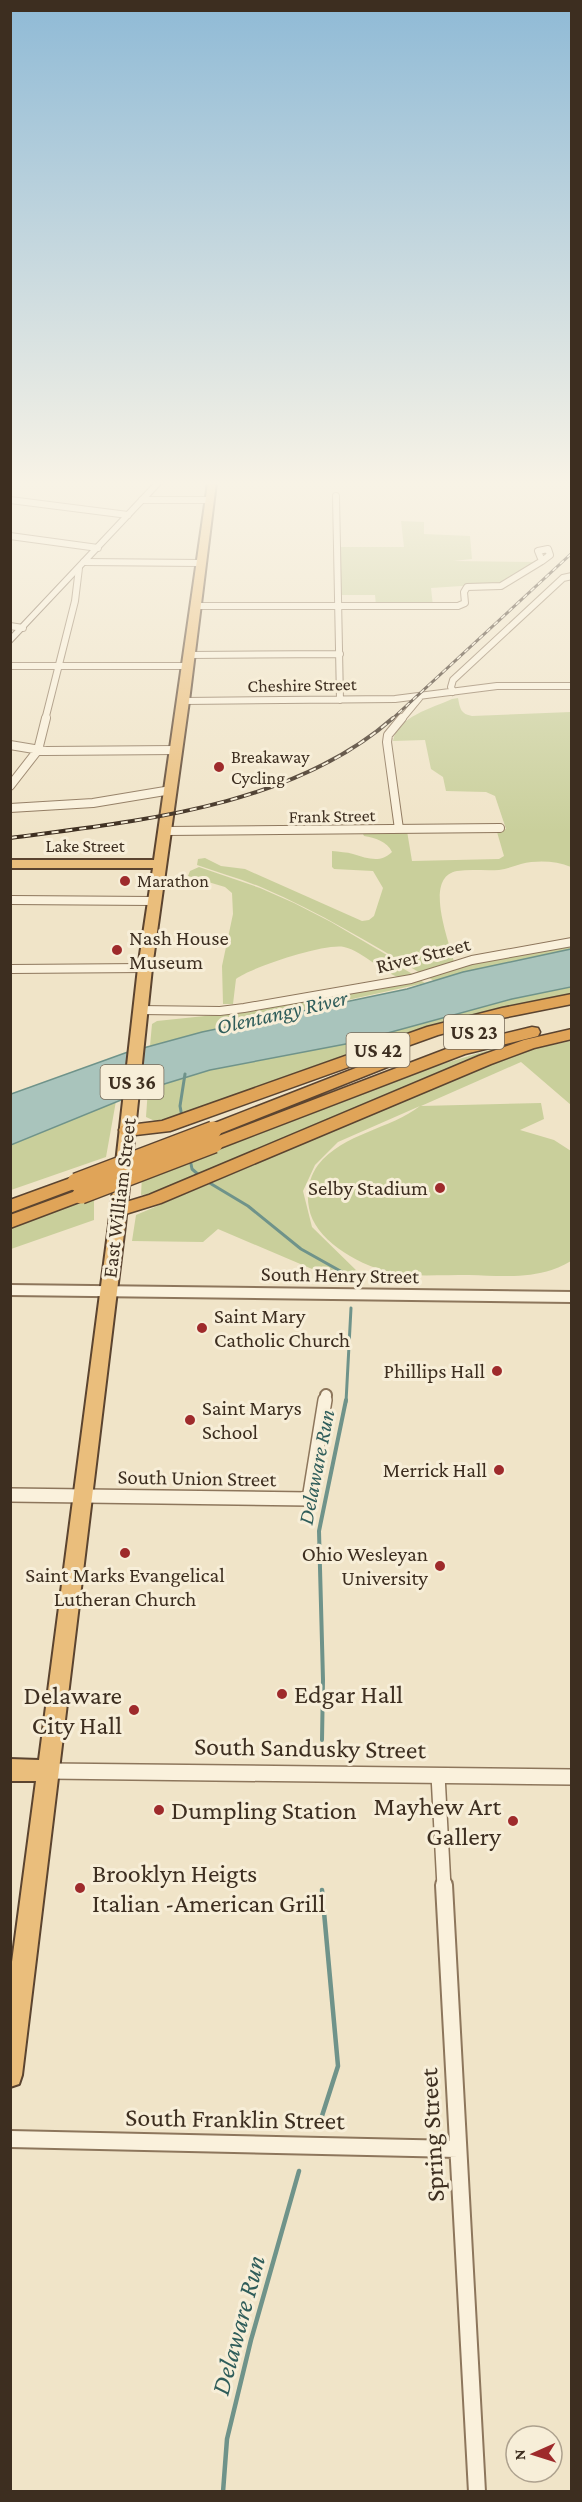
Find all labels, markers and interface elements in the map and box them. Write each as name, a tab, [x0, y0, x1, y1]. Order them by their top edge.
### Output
street label: Cheshire Street	[247, 674, 358, 696]
place label: Breakaway Cycling	[231, 747, 310, 788]
marker: Breakaway Cycling	[212, 760, 226, 774]
street label: Frank Street	[288, 805, 377, 827]
street label: Lake Street	[45, 836, 126, 856]
place label: Marathon	[137, 871, 209, 891]
marker: Marathon	[118, 874, 132, 888]
place label: Nash House Museum	[129, 926, 229, 974]
street label: River Street	[373, 931, 474, 978]
marker: Nash House Museum	[110, 943, 124, 957]
water label: Olentangy River	[214, 984, 351, 1039]
road number: US 23	[444, 1015, 504, 1049]
road number: US 42	[346, 1033, 410, 1067]
road number: US 36	[100, 1065, 164, 1099]
street label: East William Street	[97, 1116, 141, 1279]
place label: Selby Stadium	[308, 1176, 428, 1200]
marker: Selby Stadium	[433, 1181, 447, 1195]
street label: South Henry Street	[261, 1262, 420, 1288]
place label: Saint Mary Catholic Church	[214, 1304, 350, 1352]
marker: Saint Mary Catholic Church	[195, 1321, 209, 1335]
place label: Phillips Hall	[383, 1359, 485, 1383]
marker: Phillips Hall	[490, 1364, 504, 1378]
place label: Saint Marys School	[202, 1396, 302, 1444]
water label: Delaware Run	[293, 1407, 339, 1527]
marker: Saint Marys School	[183, 1413, 197, 1427]
place label: Merrick Hall	[383, 1458, 487, 1482]
marker: Merrick Hall	[492, 1463, 506, 1477]
street label: South Union Street	[117, 1465, 278, 1491]
place label: Ohio Wesleyan University	[302, 1542, 428, 1590]
marker: Saint Marks Evangelical Lutheran Church	[118, 1546, 132, 1560]
marker: Ohio Wesleyan University	[433, 1559, 447, 1573]
place label: Saint Marks Evangelical Lutheran Church	[25, 1563, 225, 1611]
place label: Edgar Hall	[294, 1680, 403, 1709]
place label: Delaware City Hall	[23, 1681, 122, 1740]
marker: Edgar Hall	[275, 1687, 289, 1701]
marker: Delaware City Hall	[127, 1703, 141, 1717]
street label: South Sandusky Street	[194, 1731, 427, 1765]
place label: Mayhew Art Gallery	[374, 1792, 502, 1851]
place label: Dumpling Station	[171, 1796, 357, 1825]
marker: Dumpling Station	[152, 1803, 166, 1817]
marker: Mayhew Art Gallery	[506, 1814, 520, 1828]
place label: Brooklyn Heigts Italian -American Grill	[92, 1859, 325, 1918]
marker: Brooklyn Heigts Italian -American Grill	[73, 1881, 87, 1895]
street label: Spring Street	[414, 2067, 450, 2203]
street label: South Franklin Street	[125, 2103, 345, 2135]
water label: Delaware Run	[205, 2252, 271, 2398]
north arrow	[504, 2424, 564, 2484]
text: N	[511, 2449, 528, 2461]

